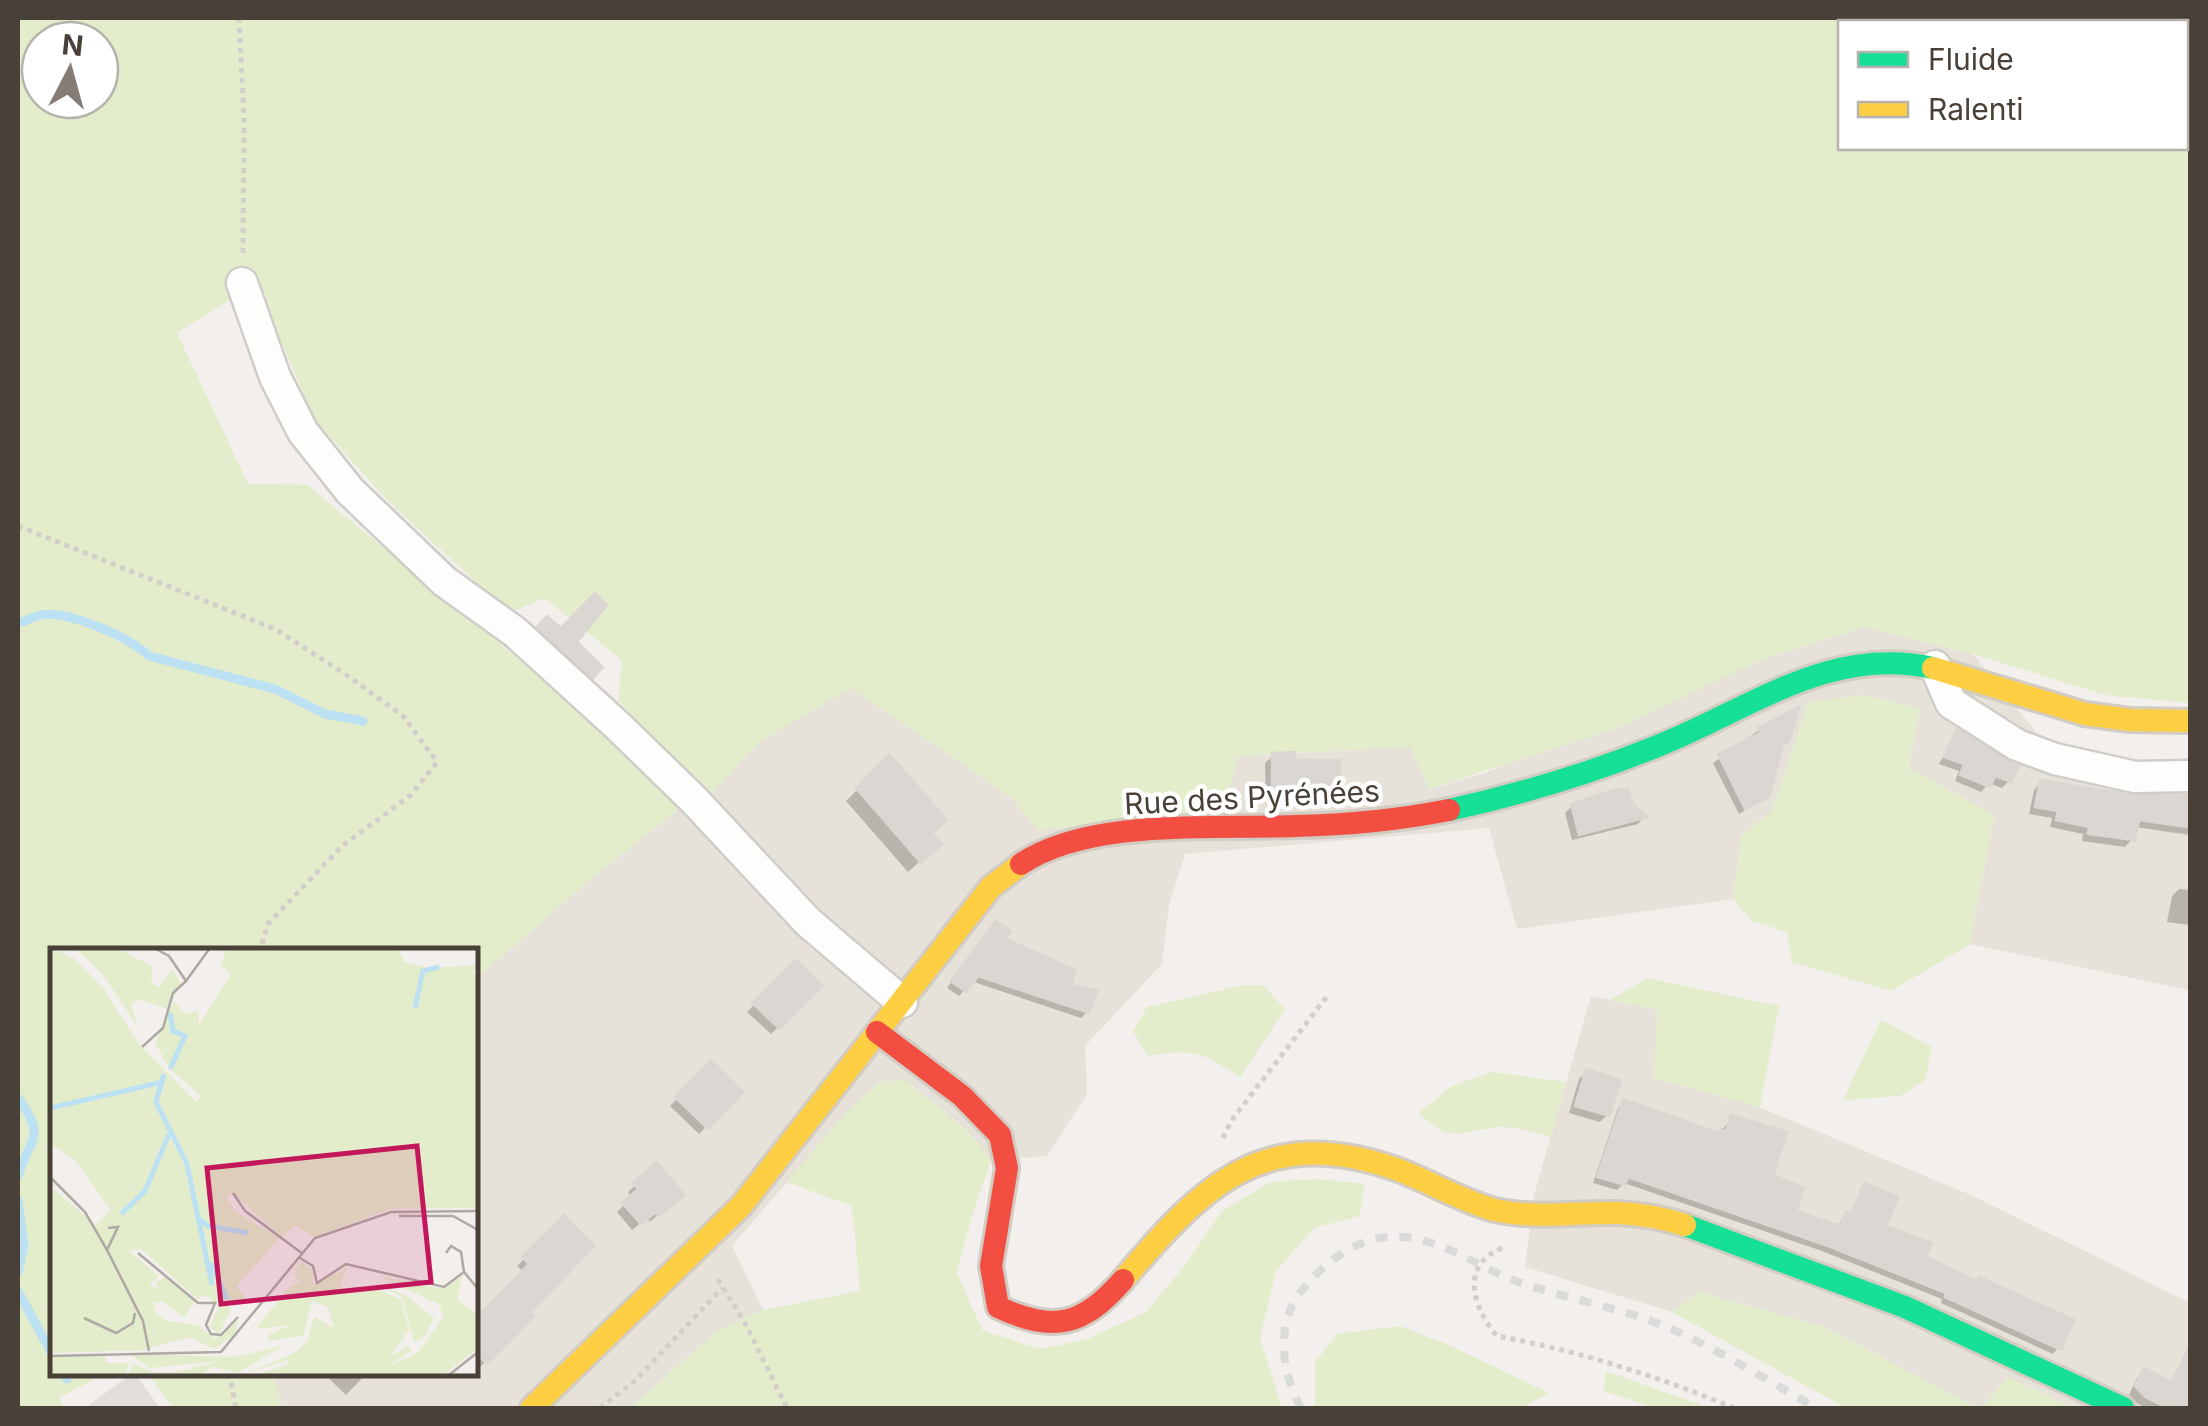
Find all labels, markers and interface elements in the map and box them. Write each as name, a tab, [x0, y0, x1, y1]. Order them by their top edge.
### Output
north arrow	[20, 20, 120, 120]
legend	[1838, 20, 2188, 150]
text: N	[60, 27, 85, 63]
text: Fluide	[1928, 41, 2014, 77]
text: Ralenti	[1928, 91, 2024, 127]
street label: Rue des Pyrénées	[1123, 772, 1381, 822]
inset map	[50, 948, 478, 1376]

